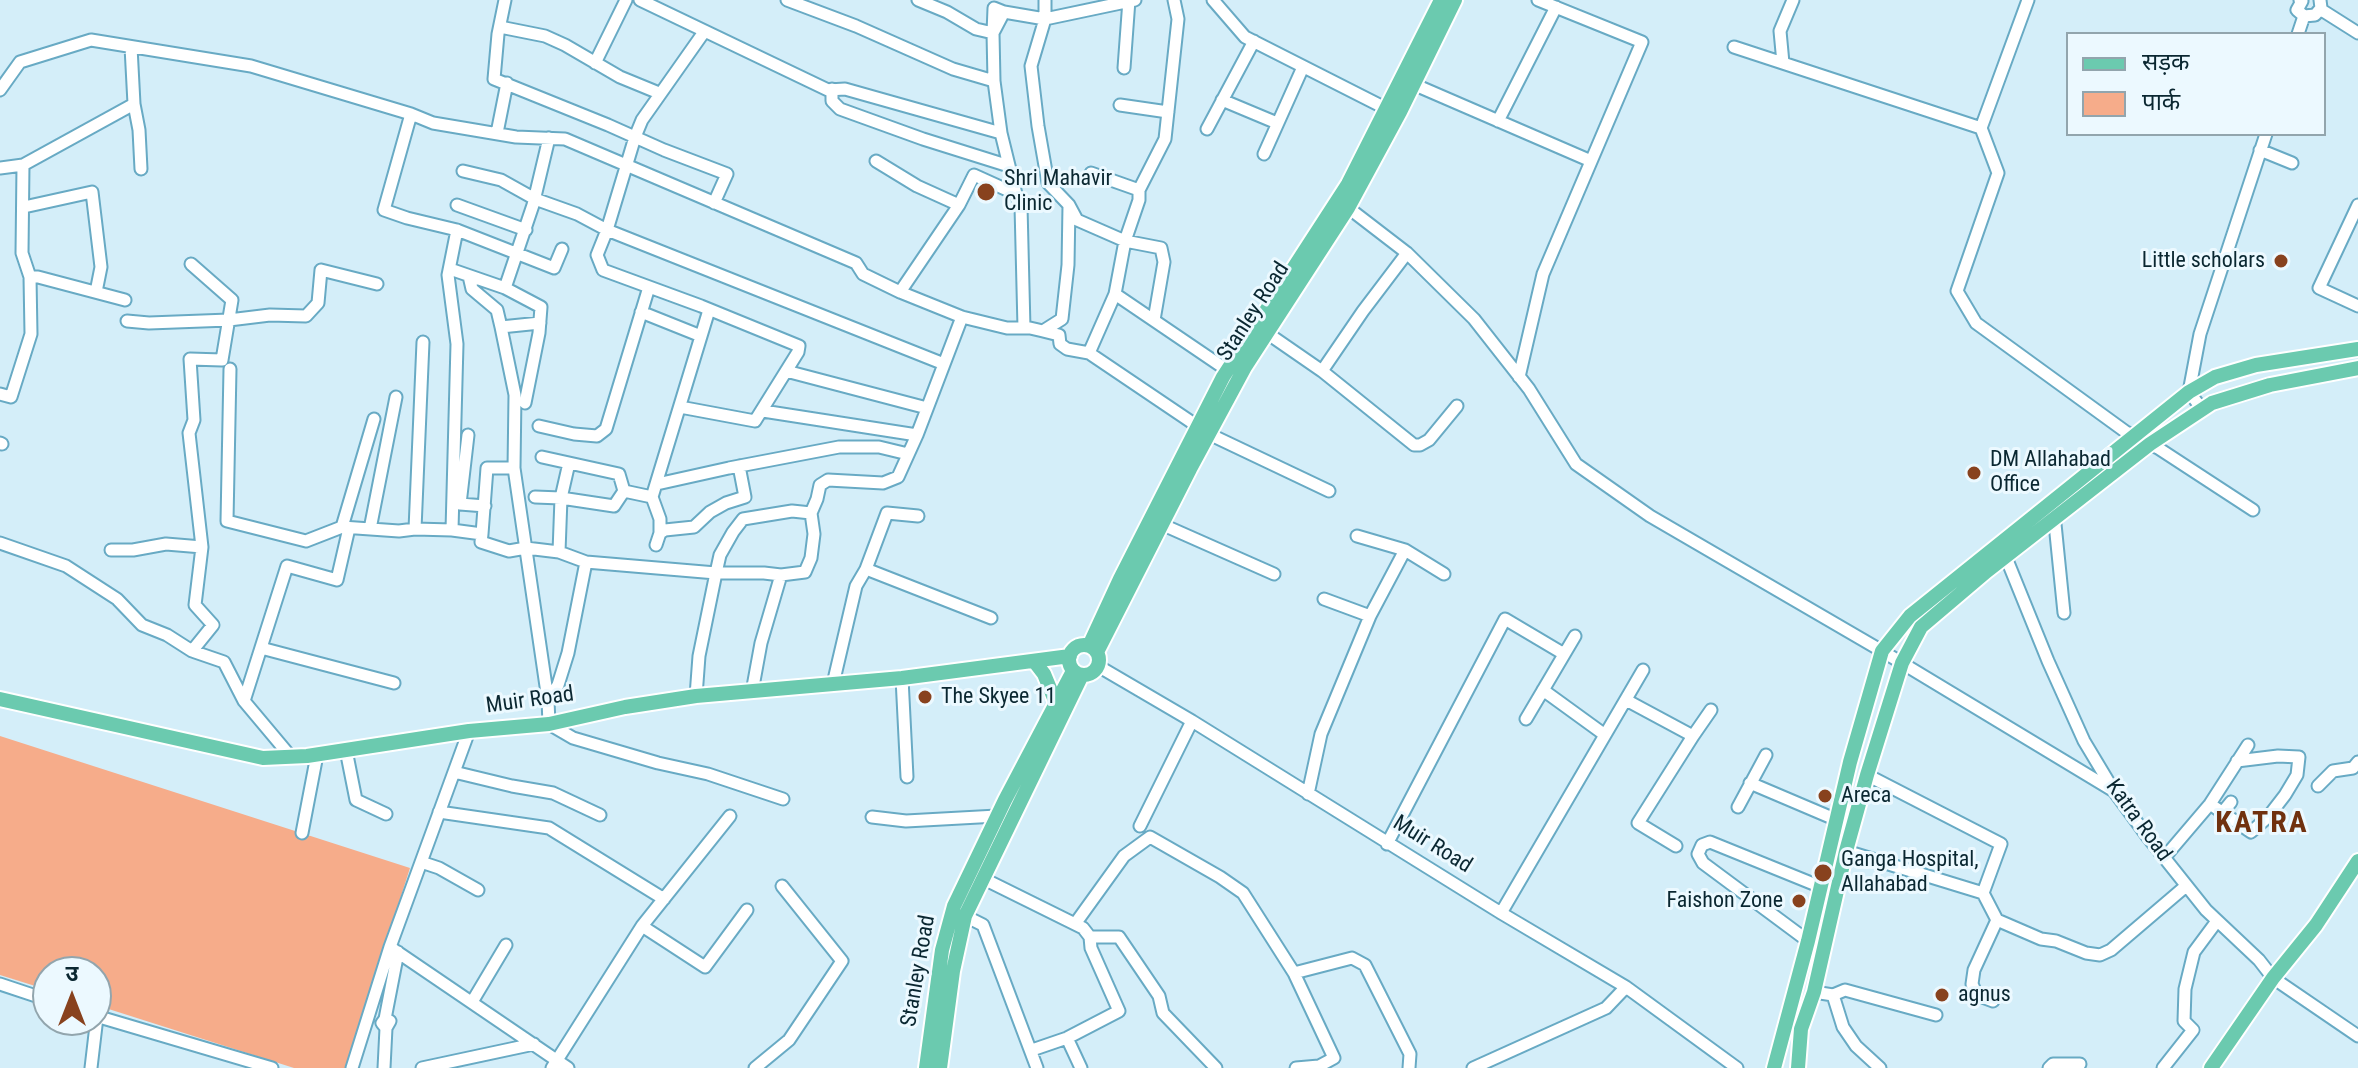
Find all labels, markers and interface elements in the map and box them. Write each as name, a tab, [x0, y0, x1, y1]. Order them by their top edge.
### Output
legend	[2066, 32, 2326, 136]
text: सड़क	[2142, 48, 2190, 76]
text: पार्क	[2142, 88, 2180, 116]
place label: Shri Mahavir Clinic	[1004, 166, 1112, 218]
marker: Shri Mahavir Clinic	[975, 181, 997, 203]
place label: Little scholars	[2142, 248, 2265, 274]
marker: Little scholars	[2272, 252, 2290, 270]
street label: Stanley Road	[1212, 258, 1296, 366]
place label: DM Allahabad Office	[1990, 447, 2111, 498]
marker: DM Allahabad Office	[1965, 464, 1983, 482]
street label: Muir Road	[484, 682, 576, 720]
place label: The Skyee 11	[941, 684, 1056, 710]
marker: The Skyee 11	[916, 688, 934, 706]
street label: Katra Road	[2099, 775, 2177, 867]
place label: Areca	[1841, 783, 1891, 809]
marker: Areca	[1816, 787, 1834, 805]
district label: KATRA	[2215, 806, 2309, 842]
street label: Muir Road	[1388, 810, 1476, 880]
place label: Ganga Hospital, Allahabad	[1841, 847, 1979, 898]
marker: Ganga Hospital, Allahabad	[1812, 862, 1834, 884]
place label: Faishon Zone	[1667, 888, 1783, 914]
marker: Faishon Zone	[1790, 892, 1808, 910]
street label: Stanley Road	[896, 913, 942, 1029]
north arrow	[32, 956, 112, 1036]
text: उ	[66, 961, 78, 986]
place label: agnus	[1958, 982, 2011, 1008]
marker: agnus	[1933, 986, 1951, 1004]

